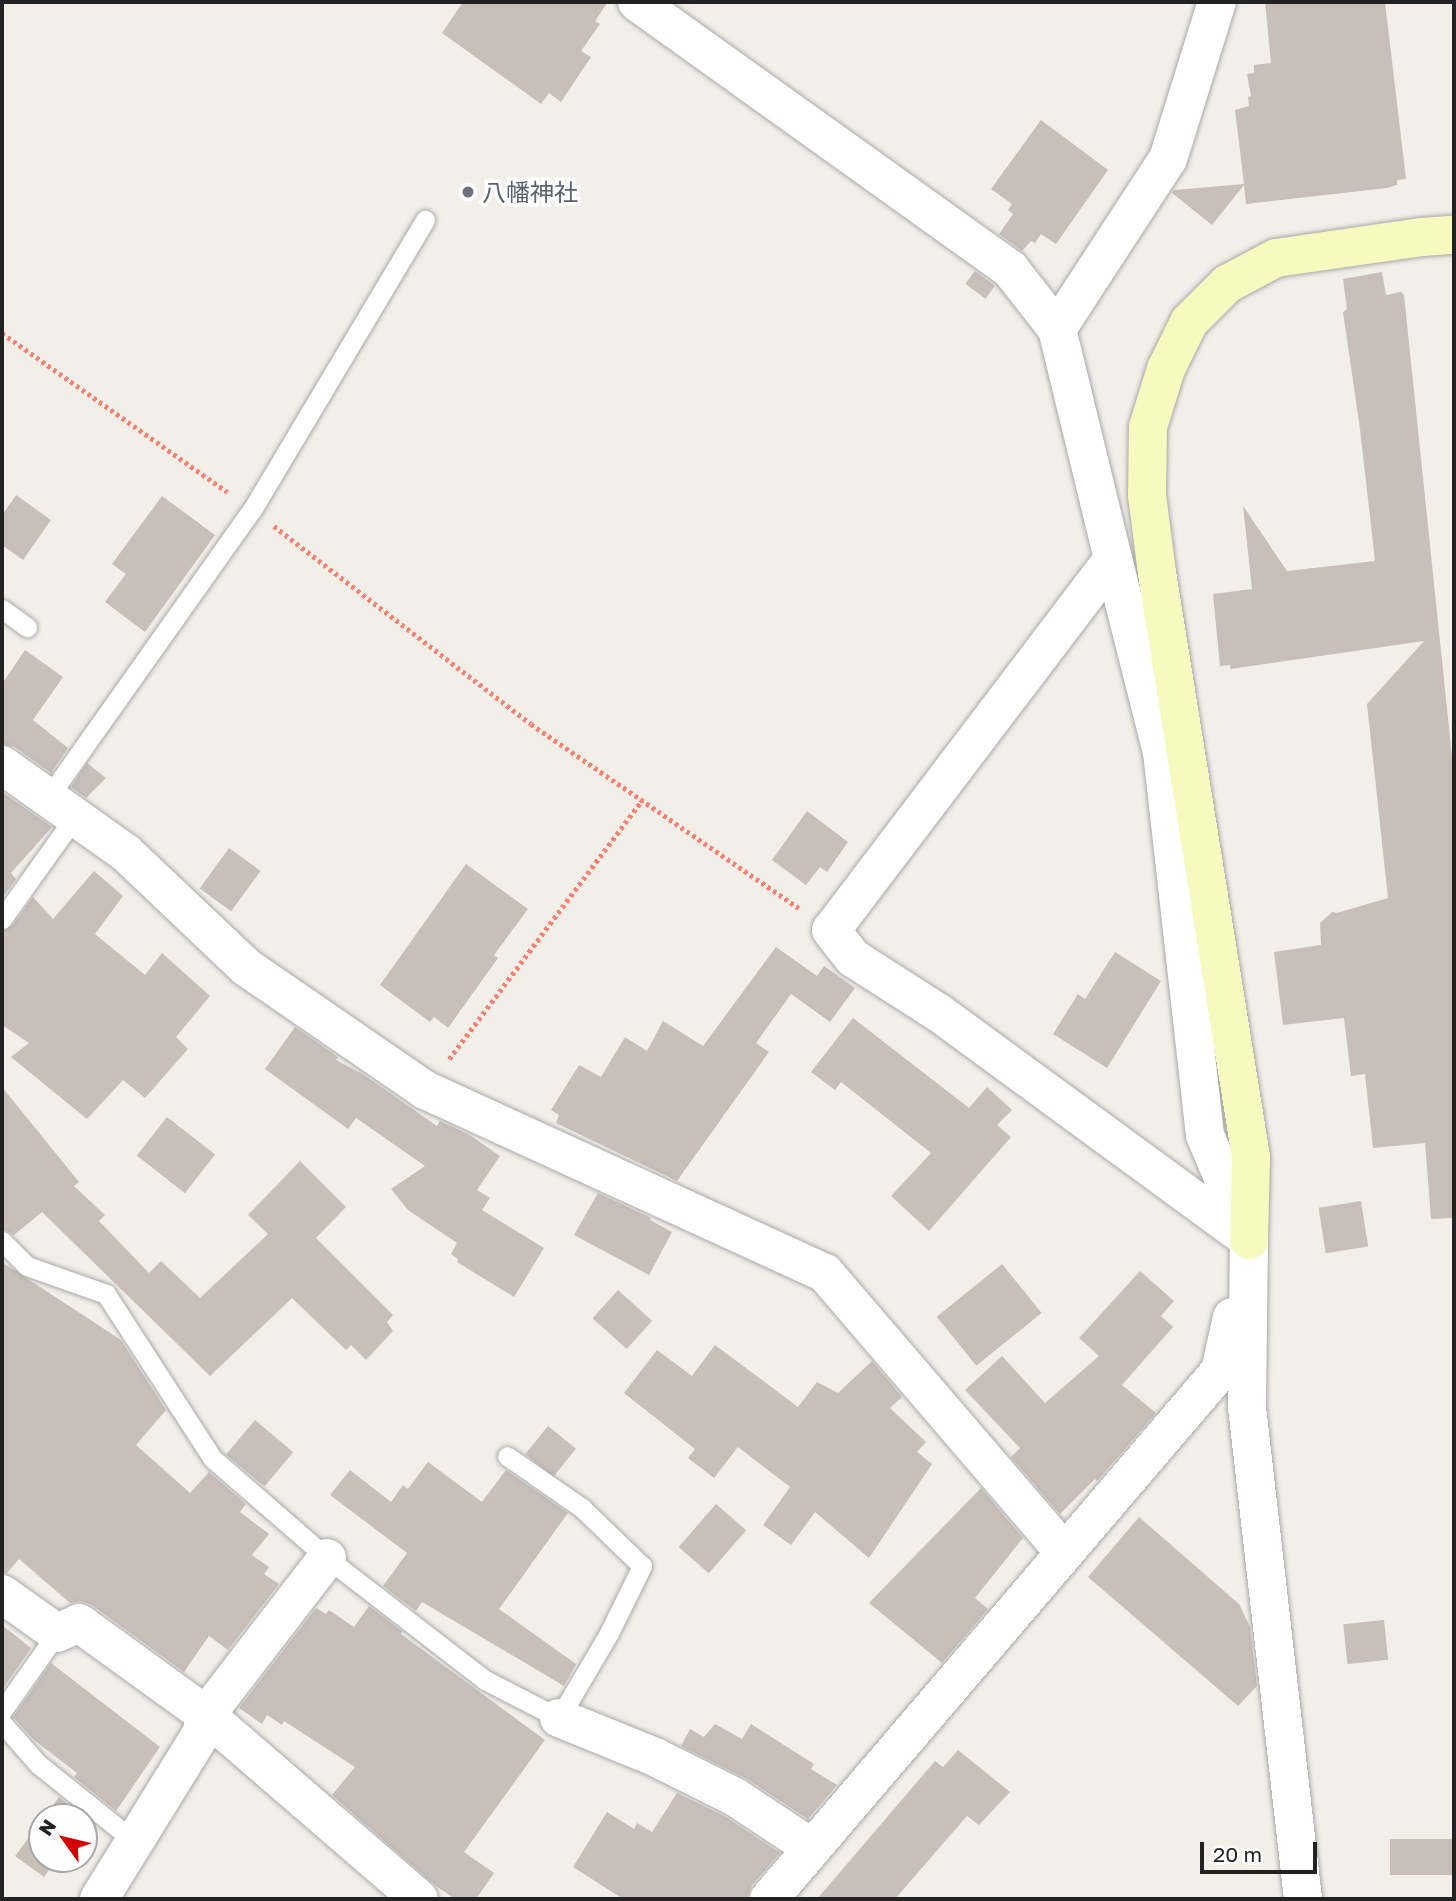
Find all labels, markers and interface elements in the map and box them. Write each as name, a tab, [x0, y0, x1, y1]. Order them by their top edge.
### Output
place label: 八幡神社	[482, 178, 578, 206]
marker: 八幡神社	[460, 184, 476, 200]
north arrow	[28, 1803, 98, 1873]
text: N	[33, 1815, 60, 1840]
scale bar	[1204, 1828, 1321, 1872]
text: 20 m	[1213, 1841, 1262, 1867]

